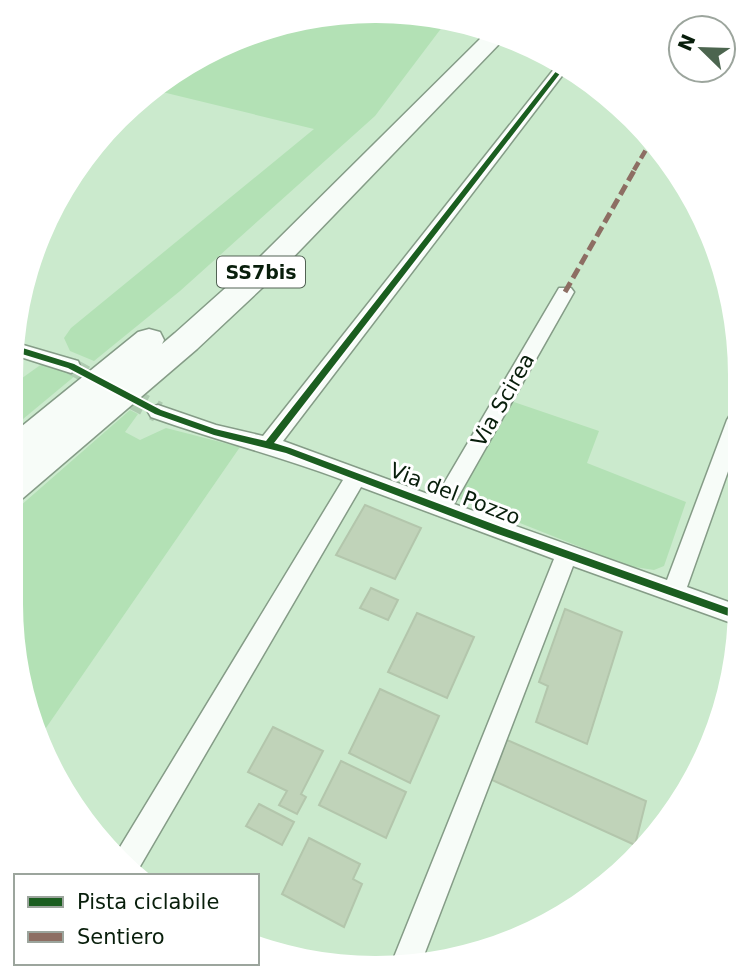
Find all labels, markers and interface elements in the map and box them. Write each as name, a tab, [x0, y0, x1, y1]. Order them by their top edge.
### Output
north arrow	[667, 14, 737, 84]
text: N	[673, 31, 700, 54]
road number: SS7bis	[217, 256, 305, 288]
street label: Via Scirea	[467, 349, 539, 451]
street label: Via del Pozzo	[386, 458, 524, 530]
legend	[14, 874, 259, 965]
text: Pista ciclabile	[77, 890, 219, 914]
text: Sentiero	[77, 925, 165, 949]

